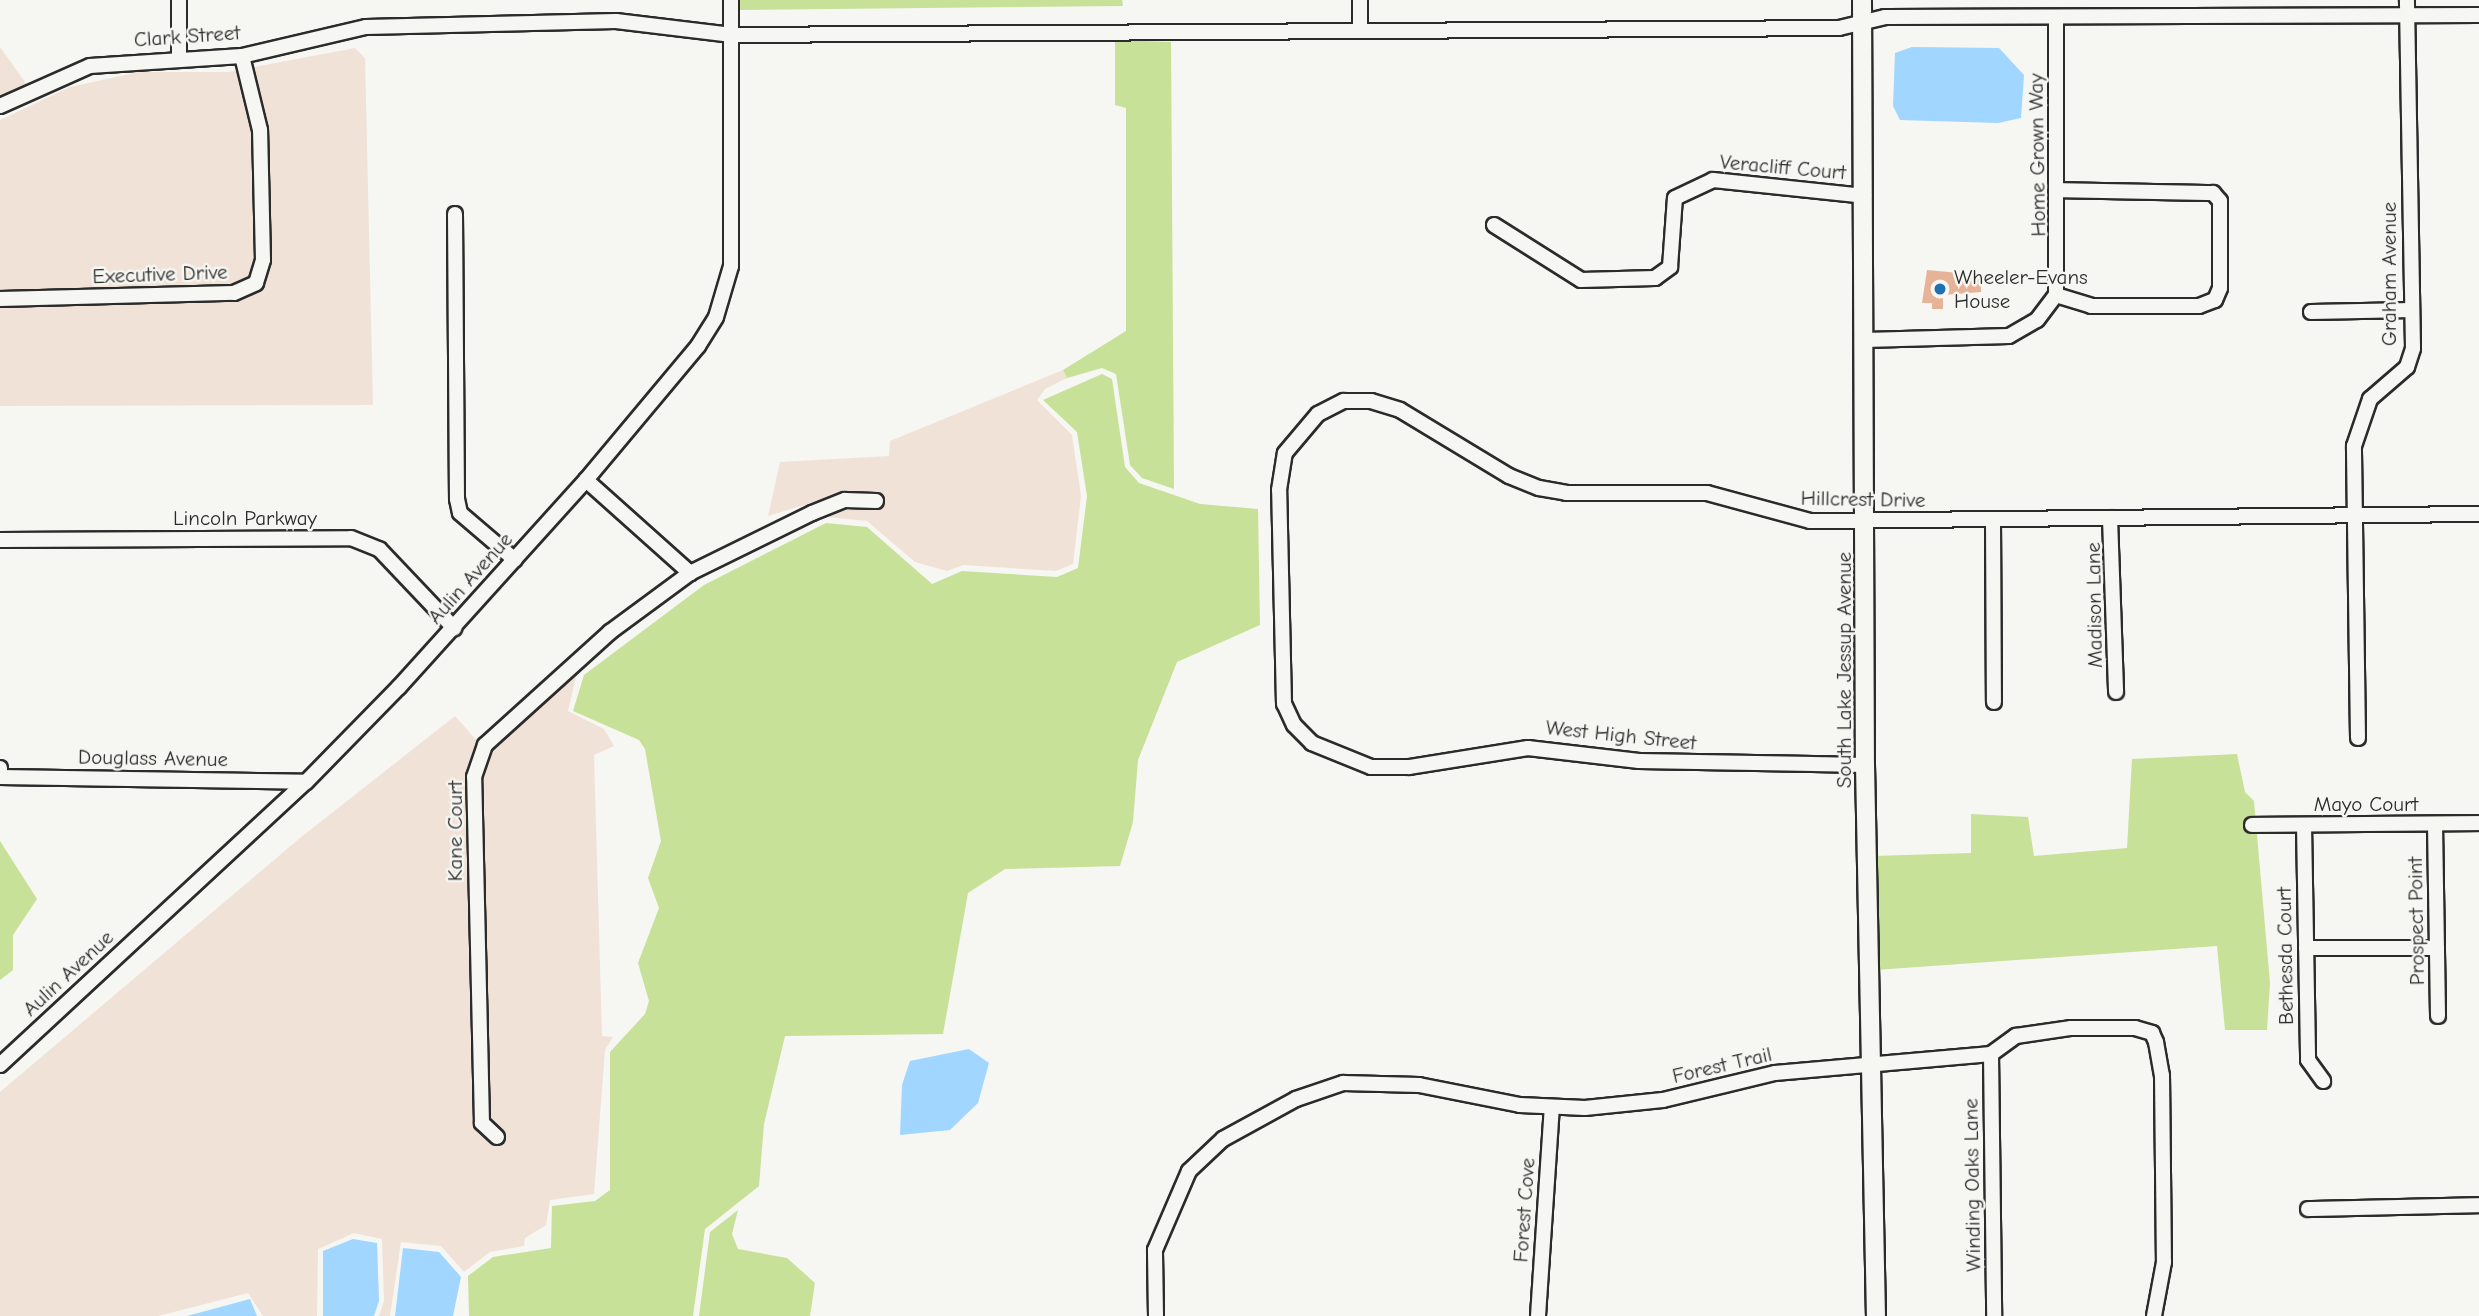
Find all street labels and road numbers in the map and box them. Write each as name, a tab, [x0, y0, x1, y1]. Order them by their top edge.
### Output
street label: Clark Street	[133, 20, 241, 52]
street label: Home Grown Way	[2023, 73, 2051, 237]
street label: Veracliff Court	[1719, 149, 1847, 185]
street label: Graham Avenue	[2376, 202, 2402, 346]
street label: Executive Drive	[92, 259, 228, 289]
street label: Hillcrest Drive	[1800, 485, 1926, 513]
street label: Lincoln Parkway	[173, 505, 317, 531]
street label: Aulin Avenue	[422, 527, 518, 629]
street label: Madison Lane	[2080, 542, 2108, 668]
street label: South Lake Jessup Avenue	[1831, 552, 1857, 788]
street label: West High Street	[1545, 715, 1697, 755]
street label: Douglass Avenue	[78, 744, 228, 772]
street label: Kane Court	[442, 781, 468, 881]
street label: Mayo Court	[2314, 791, 2418, 817]
street label: Prospect Point	[2402, 856, 2430, 986]
street label: Bethesda Court	[2271, 887, 2299, 1025]
street label: Aulin Avenue	[17, 925, 119, 1021]
street label: Forest Trail	[1670, 1041, 1774, 1089]
street label: Winding Oaks Lane	[1958, 1098, 1986, 1272]
street label: Forest Cove	[1508, 1157, 1540, 1263]

